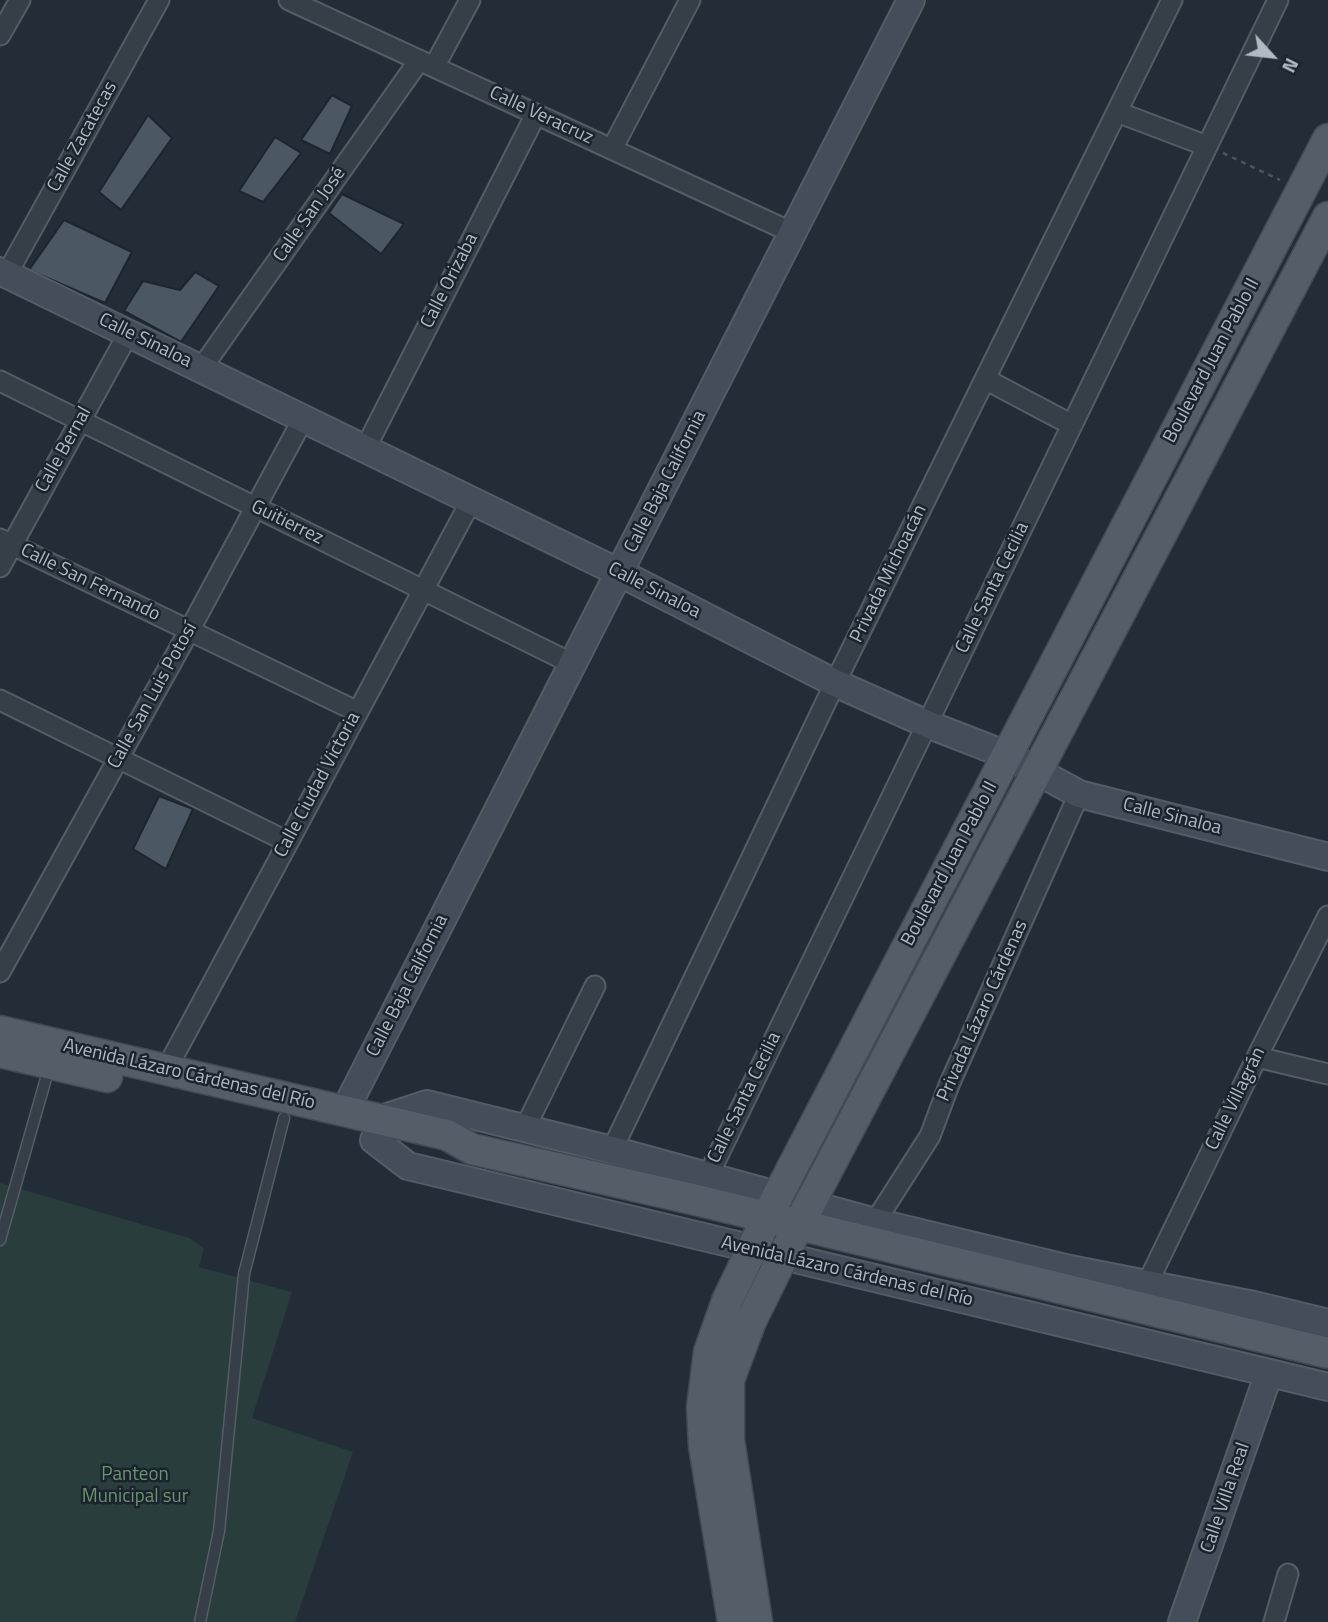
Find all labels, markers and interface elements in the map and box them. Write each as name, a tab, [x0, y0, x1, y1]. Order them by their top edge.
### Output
north arrow	[1237, 21, 1307, 91]
text: N	[1275, 53, 1307, 78]
street label: Calle Zacatecas	[43, 78, 123, 196]
street label: Calle Veracruz	[485, 82, 597, 150]
street label: Calle San José	[269, 163, 351, 267]
street label: Calle Orizaba	[416, 230, 484, 332]
street label: Boulevard Juan Pablo II	[1159, 275, 1265, 447]
street label: Calle Sinaloa	[95, 309, 195, 373]
street label: Calle Bernal	[31, 403, 97, 497]
street label: Calle Baja California	[620, 407, 712, 557]
street label: Guitierrez	[247, 496, 327, 550]
street label: Privada Michoacán	[846, 501, 932, 647]
street label: Calle Santa Cecilia	[951, 519, 1035, 657]
street label: Calle San Fernando	[16, 539, 164, 627]
street label: Calle Sinaloa	[604, 558, 704, 624]
street label: Calle San Luis Potosí	[103, 619, 203, 773]
street label: Calle Ciudad Victoria	[270, 708, 366, 862]
street label: Boulevard Juan Pablo II	[897, 778, 1003, 950]
street label: Calle Sinaloa	[1120, 794, 1224, 840]
street label: Calle Baja California	[362, 911, 454, 1061]
street label: Privada Lázaro Cárdenas	[933, 917, 1033, 1105]
street label: Calle Santa Cecilia	[703, 1029, 787, 1167]
street label: Avenida Lázaro Cárdenas del Río	[61, 1035, 317, 1115]
street label: Calle Villagrán	[1201, 1044, 1271, 1154]
street label: Avenida Lázaro Cárdenas del Río	[719, 1232, 975, 1312]
street label: Calle Villa Real	[1196, 1440, 1256, 1556]
park label: Panteon Municipal sur	[82, 1464, 188, 1508]

